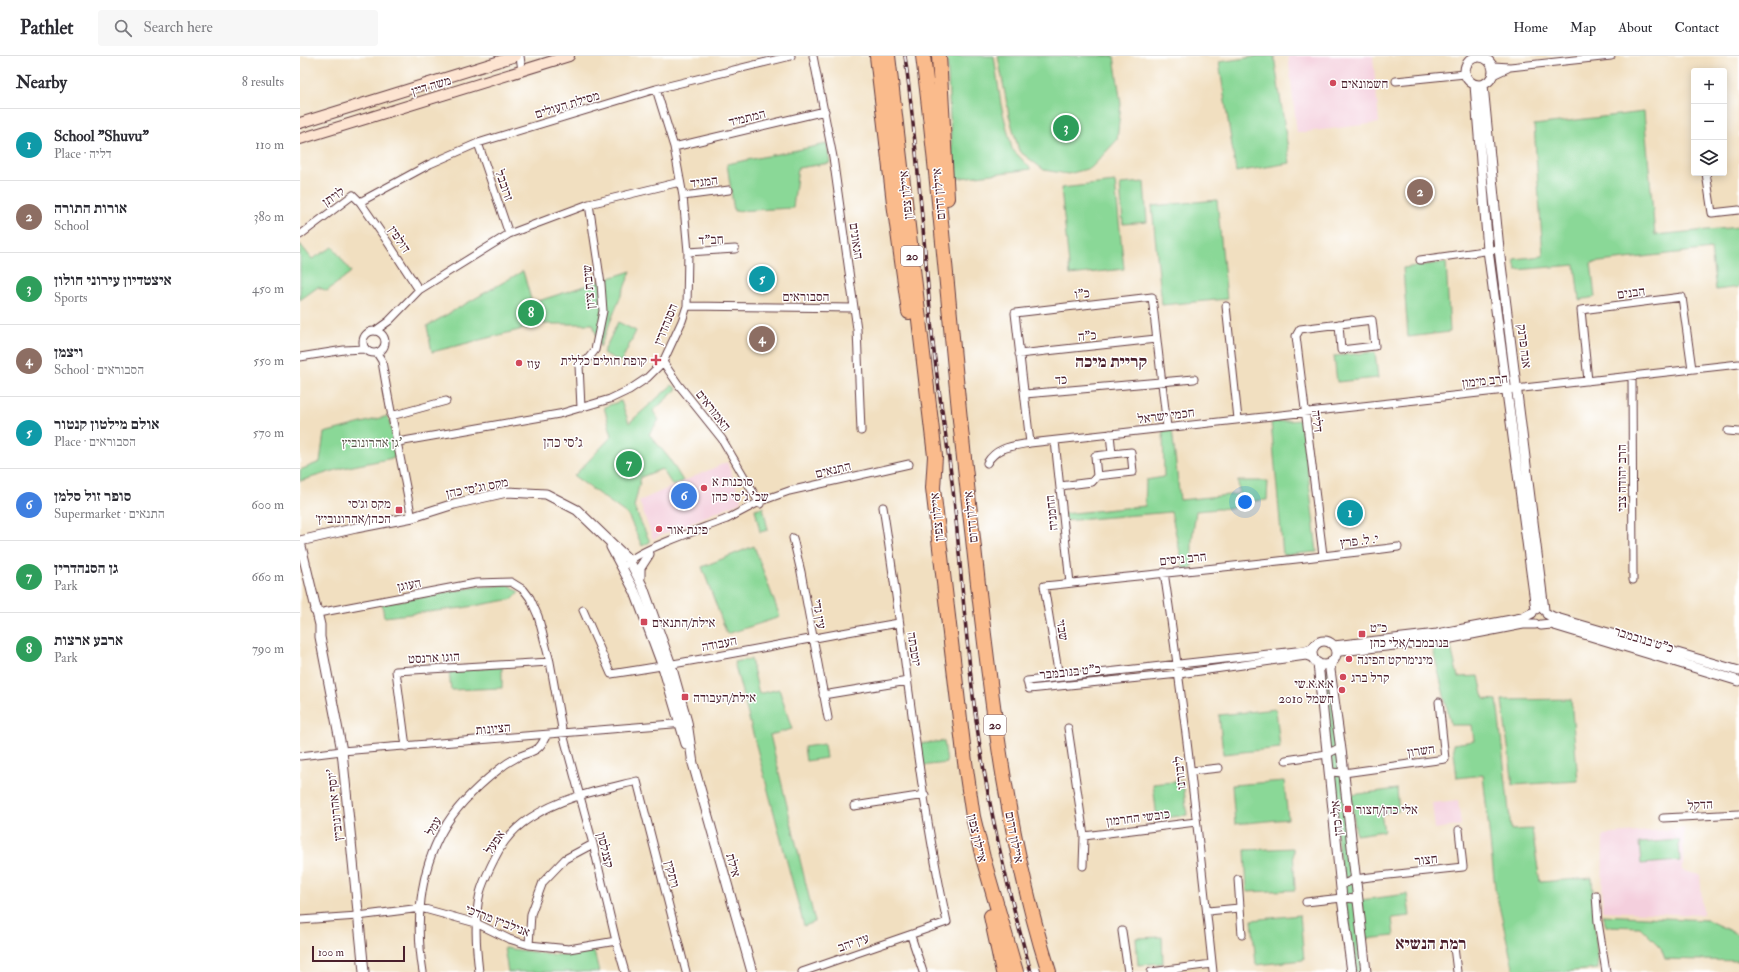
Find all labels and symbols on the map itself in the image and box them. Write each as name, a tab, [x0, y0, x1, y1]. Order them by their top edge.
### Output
street label: משה דיין	[410, 72, 453, 100]
place label: חשמונאים	[1341, 76, 1388, 92]
marker: חשמונאים	[1328, 78, 1338, 88]
street label: מסילת העולים	[533, 88, 602, 122]
street label: המתמיד	[727, 106, 768, 130]
pin: 3	[1053, 113, 1079, 143]
street label: איילון דרום	[929, 167, 949, 221]
street label: זרובבל	[491, 168, 517, 203]
street label: איילון צפון	[895, 170, 917, 220]
street label: המגיד	[689, 172, 719, 192]
pin: 2	[1407, 177, 1433, 207]
street label: לויתן	[319, 184, 348, 210]
street label: הגאונים	[846, 222, 866, 261]
street label: דולפין	[384, 223, 414, 256]
street label: חב"ד	[698, 231, 724, 249]
road number: 20	[901, 246, 923, 266]
street label: שיבת ציון	[579, 264, 599, 310]
pin: 5	[749, 264, 775, 294]
street label: הבנים	[1616, 283, 1646, 303]
street label: כ"ו	[1074, 285, 1091, 303]
street label: הסבוראים	[783, 289, 830, 305]
pin: 8	[518, 298, 544, 328]
street label: הסנהדרין	[650, 301, 681, 347]
street label: אנה פרנק	[1513, 323, 1535, 369]
pin: 4	[749, 324, 775, 354]
street label: כ"ה	[1077, 327, 1097, 345]
district label: קריית מיכה	[1075, 351, 1147, 372]
place label: קופת חולים כללית	[560, 353, 647, 369]
marker: קופת חולים כללית	[650, 354, 662, 366]
place label: עוז	[527, 356, 540, 372]
marker: עוז	[514, 358, 524, 368]
street label: הרב מימון	[1461, 371, 1509, 391]
street label: כד	[1054, 372, 1068, 388]
street label: האמוראים	[692, 387, 734, 435]
street label: חכמי ישראל	[1137, 405, 1196, 427]
street label: דליה	[1308, 409, 1326, 433]
district label: ג'סי כהן	[543, 434, 583, 451]
park label: גן אהרונוביץ'	[342, 435, 403, 451]
street label: הרב יהודה צבי	[1614, 444, 1630, 512]
pin: 7	[616, 449, 642, 479]
street label: התנאים	[814, 458, 853, 482]
street label: מקס וג'סי כהן	[445, 474, 510, 502]
place label: סוכנות א שכ' ג'סי כהן	[712, 474, 769, 505]
pin: 6	[671, 481, 697, 511]
marker: סוכנות א שכ' ג'סי כהן	[699, 483, 709, 493]
street label: איילון דרום	[960, 490, 982, 544]
street label: איילון צפון	[926, 492, 948, 542]
your location	[1235, 492, 1255, 512]
street label: החמניה	[1042, 494, 1062, 532]
place label: מקס וג׳סי הכהן/אהרונוביץ׳	[316, 496, 391, 527]
pin: 1	[1337, 498, 1363, 528]
marker: מקס וג׳סי הכהן/אהרונוביץ׳	[394, 505, 404, 515]
place label: פינת אור	[667, 522, 708, 538]
marker: פינת אור	[654, 524, 664, 534]
street label: י. ל. פרץ	[1339, 531, 1380, 551]
street label: הרב ניסים	[1159, 549, 1207, 569]
street label: העוגן	[396, 575, 423, 595]
street label: עין גדי	[809, 598, 829, 630]
place label: אילת/התנאים	[652, 615, 716, 631]
marker: אילת/התנאים	[639, 617, 649, 627]
street label: שבזי	[1052, 618, 1072, 642]
place label: כ״ט בנובמבר/אלי כהן	[1370, 620, 1449, 651]
street label: כ"ט בנובמבר	[1612, 623, 1675, 657]
marker: כ״ט בנובמבר/אלי כהן	[1357, 629, 1367, 639]
street label: יוטבתה	[903, 631, 925, 668]
street label: העבודה	[700, 633, 738, 655]
street label: הוגו ארנסט	[408, 649, 461, 667]
place label: מינימרקט הפינה	[1357, 652, 1433, 668]
marker: מינימרקט הפינה	[1344, 654, 1354, 664]
street label: כ"ט בנובמבר	[1039, 661, 1102, 683]
place label: קרל ברג	[1351, 670, 1389, 686]
marker: קרל ברג	[1338, 672, 1348, 682]
place label: א.א.א.שי חשמל 2010	[1279, 676, 1334, 707]
marker: א.א.א.שי חשמל 2010	[1337, 685, 1347, 695]
place label: אילת/העבודה	[693, 690, 756, 706]
marker: אילת/העבודה	[680, 692, 690, 702]
road number: 20	[984, 715, 1006, 735]
street label: הציונות	[475, 719, 511, 739]
street label: השרון	[1406, 741, 1436, 761]
street label: ליבורנו	[1170, 755, 1190, 791]
street label: יוסף אהרונוביץ'	[323, 767, 347, 842]
street label: הדקל	[1687, 796, 1713, 814]
street label: אלי כהן	[1327, 799, 1347, 836]
place label: אלי כהן/חצור	[1356, 802, 1418, 818]
marker: אלי כהן/חצור	[1343, 804, 1353, 814]
street label: כובשי החרמון	[1105, 806, 1171, 830]
street label: איילון דרום	[1001, 810, 1027, 864]
street label: איילון צפון	[964, 813, 990, 864]
street label: עמל	[422, 814, 446, 839]
street label: אפעל	[481, 827, 509, 858]
street label: קצנלסון	[593, 831, 617, 870]
street label: חצור	[1414, 851, 1438, 869]
street label: אילת	[722, 852, 744, 879]
street label: ויתקין	[661, 859, 683, 889]
street label: אנילביץ מרדכי	[463, 901, 532, 941]
street label: עין יהב	[836, 930, 871, 956]
district label: רמת הנשיא	[1395, 933, 1467, 954]
scale bar	[312, 944, 405, 963]

